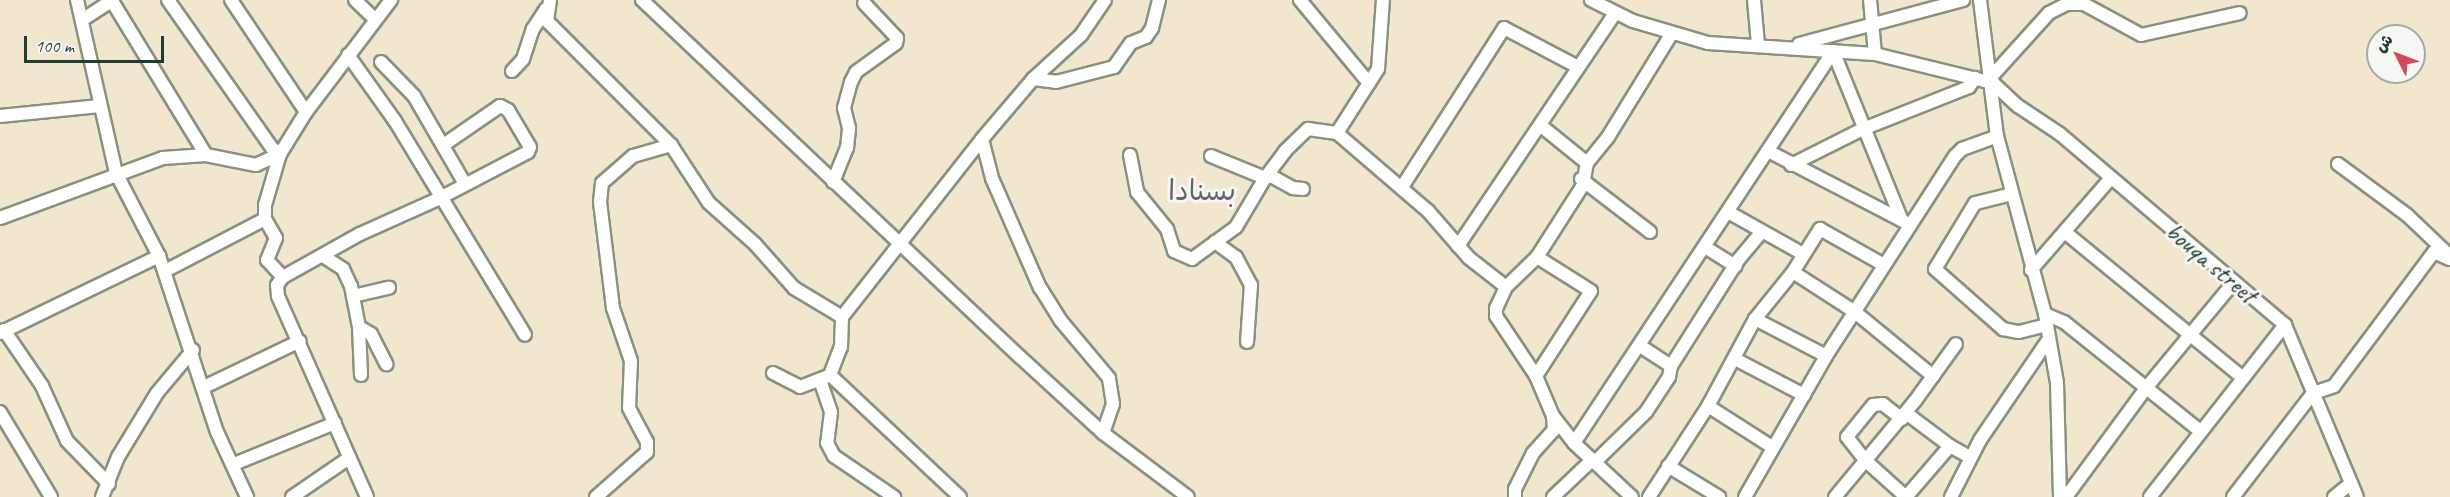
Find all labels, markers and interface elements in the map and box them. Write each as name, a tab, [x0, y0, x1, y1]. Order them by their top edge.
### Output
scale bar	[27, 24, 166, 62]
north arrow	[2366, 24, 2426, 84]
text: ش	[2371, 30, 2397, 57]
text: 100 m	[35, 35, 74, 57]
district label: بسنادا	[1168, 174, 1236, 208]
street label: bouqa street	[2159, 216, 2263, 310]

